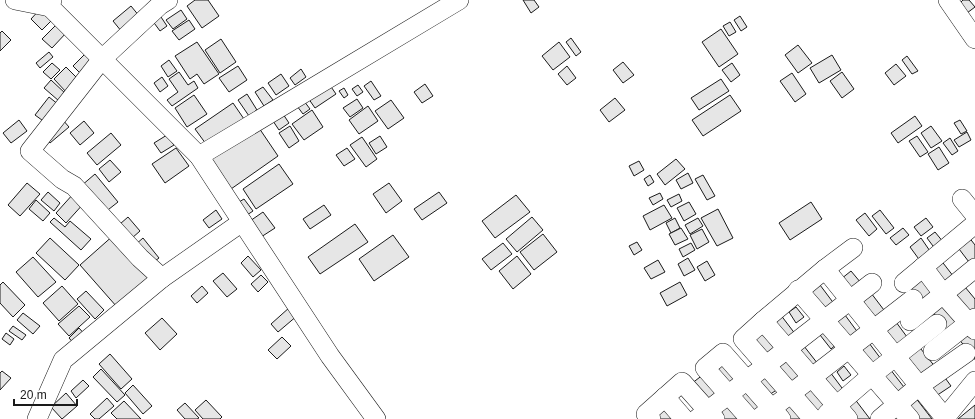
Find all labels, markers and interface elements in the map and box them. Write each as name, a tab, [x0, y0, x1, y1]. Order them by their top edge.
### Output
scale bar	[14, 381, 77, 407]
text: 20 m	[20, 388, 47, 402]

